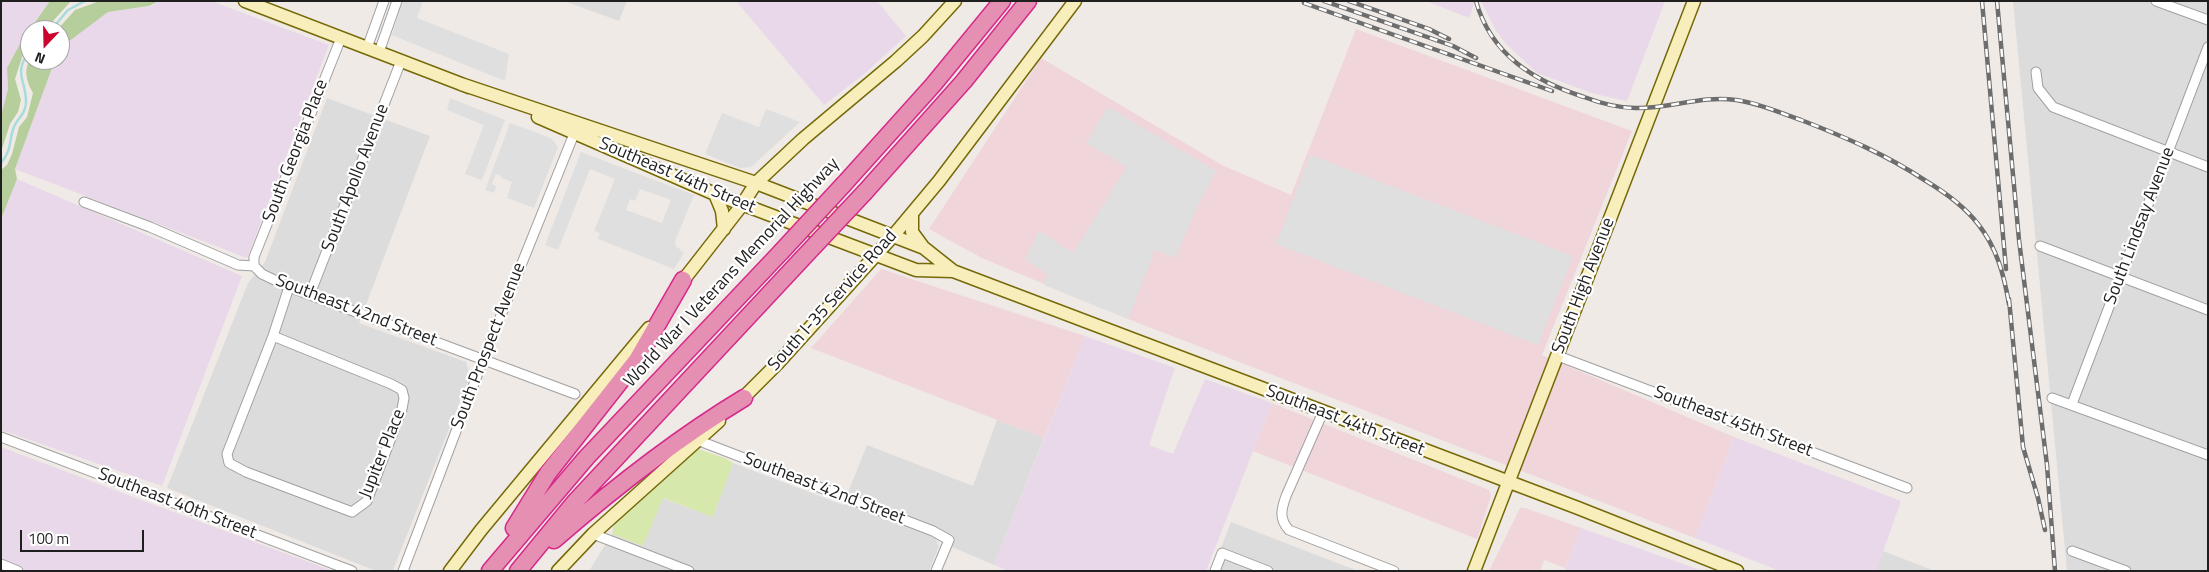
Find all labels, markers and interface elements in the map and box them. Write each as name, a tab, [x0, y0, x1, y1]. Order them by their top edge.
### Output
north arrow	[20, 20, 70, 70]
text: N	[32, 47, 48, 70]
street label: South Georgia Place	[259, 76, 333, 226]
street label: South Apollo Avenue	[318, 101, 394, 255]
street label: Southeast 44th Street	[595, 133, 759, 219]
street label: South Lindsay Avenue	[2100, 144, 2180, 308]
street label: World War I Veterans Memorial Highway	[620, 154, 844, 392]
street label: South High Avenue	[1548, 215, 1620, 357]
street label: South I-35 Service Road	[764, 226, 902, 376]
street label: South Prospect Avenue	[447, 260, 531, 432]
street label: Southeast 42nd Street	[272, 270, 440, 352]
street label: Southeast 44th Street	[1263, 381, 1427, 461]
street label: Southeast 45th Street	[1651, 382, 1815, 462]
street label: Jupiter Place	[355, 406, 411, 502]
street label: Southeast 42nd Street	[740, 448, 908, 530]
street label: Southeast 40th Street	[95, 464, 259, 544]
scale bar	[22, 520, 146, 552]
text: 100 m	[28, 527, 69, 550]

